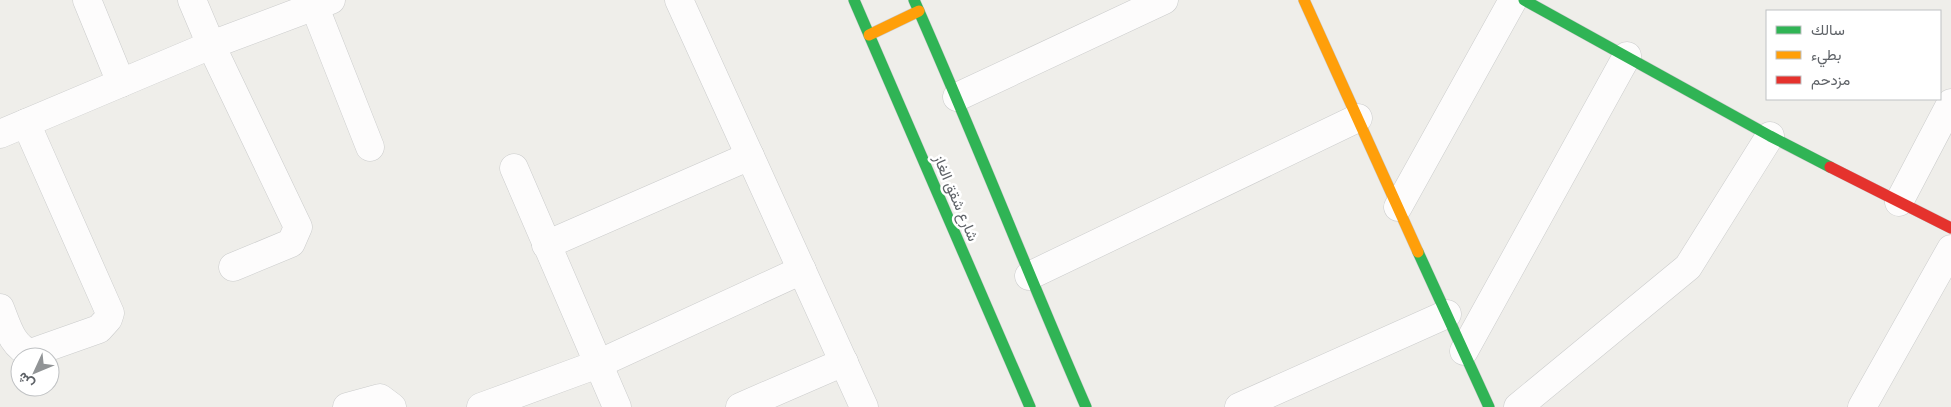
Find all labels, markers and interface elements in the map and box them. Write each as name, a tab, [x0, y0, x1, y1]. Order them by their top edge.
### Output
legend	[1766, 10, 1941, 100]
text: سالك	[1811, 21, 1845, 39]
text: بطيء	[1811, 46, 1841, 68]
text: مزدحم	[1811, 71, 1850, 90]
street label: شارع شقق الغاز	[927, 151, 982, 245]
north arrow	[10, 347, 60, 397]
text: ش	[14, 369, 38, 393]

